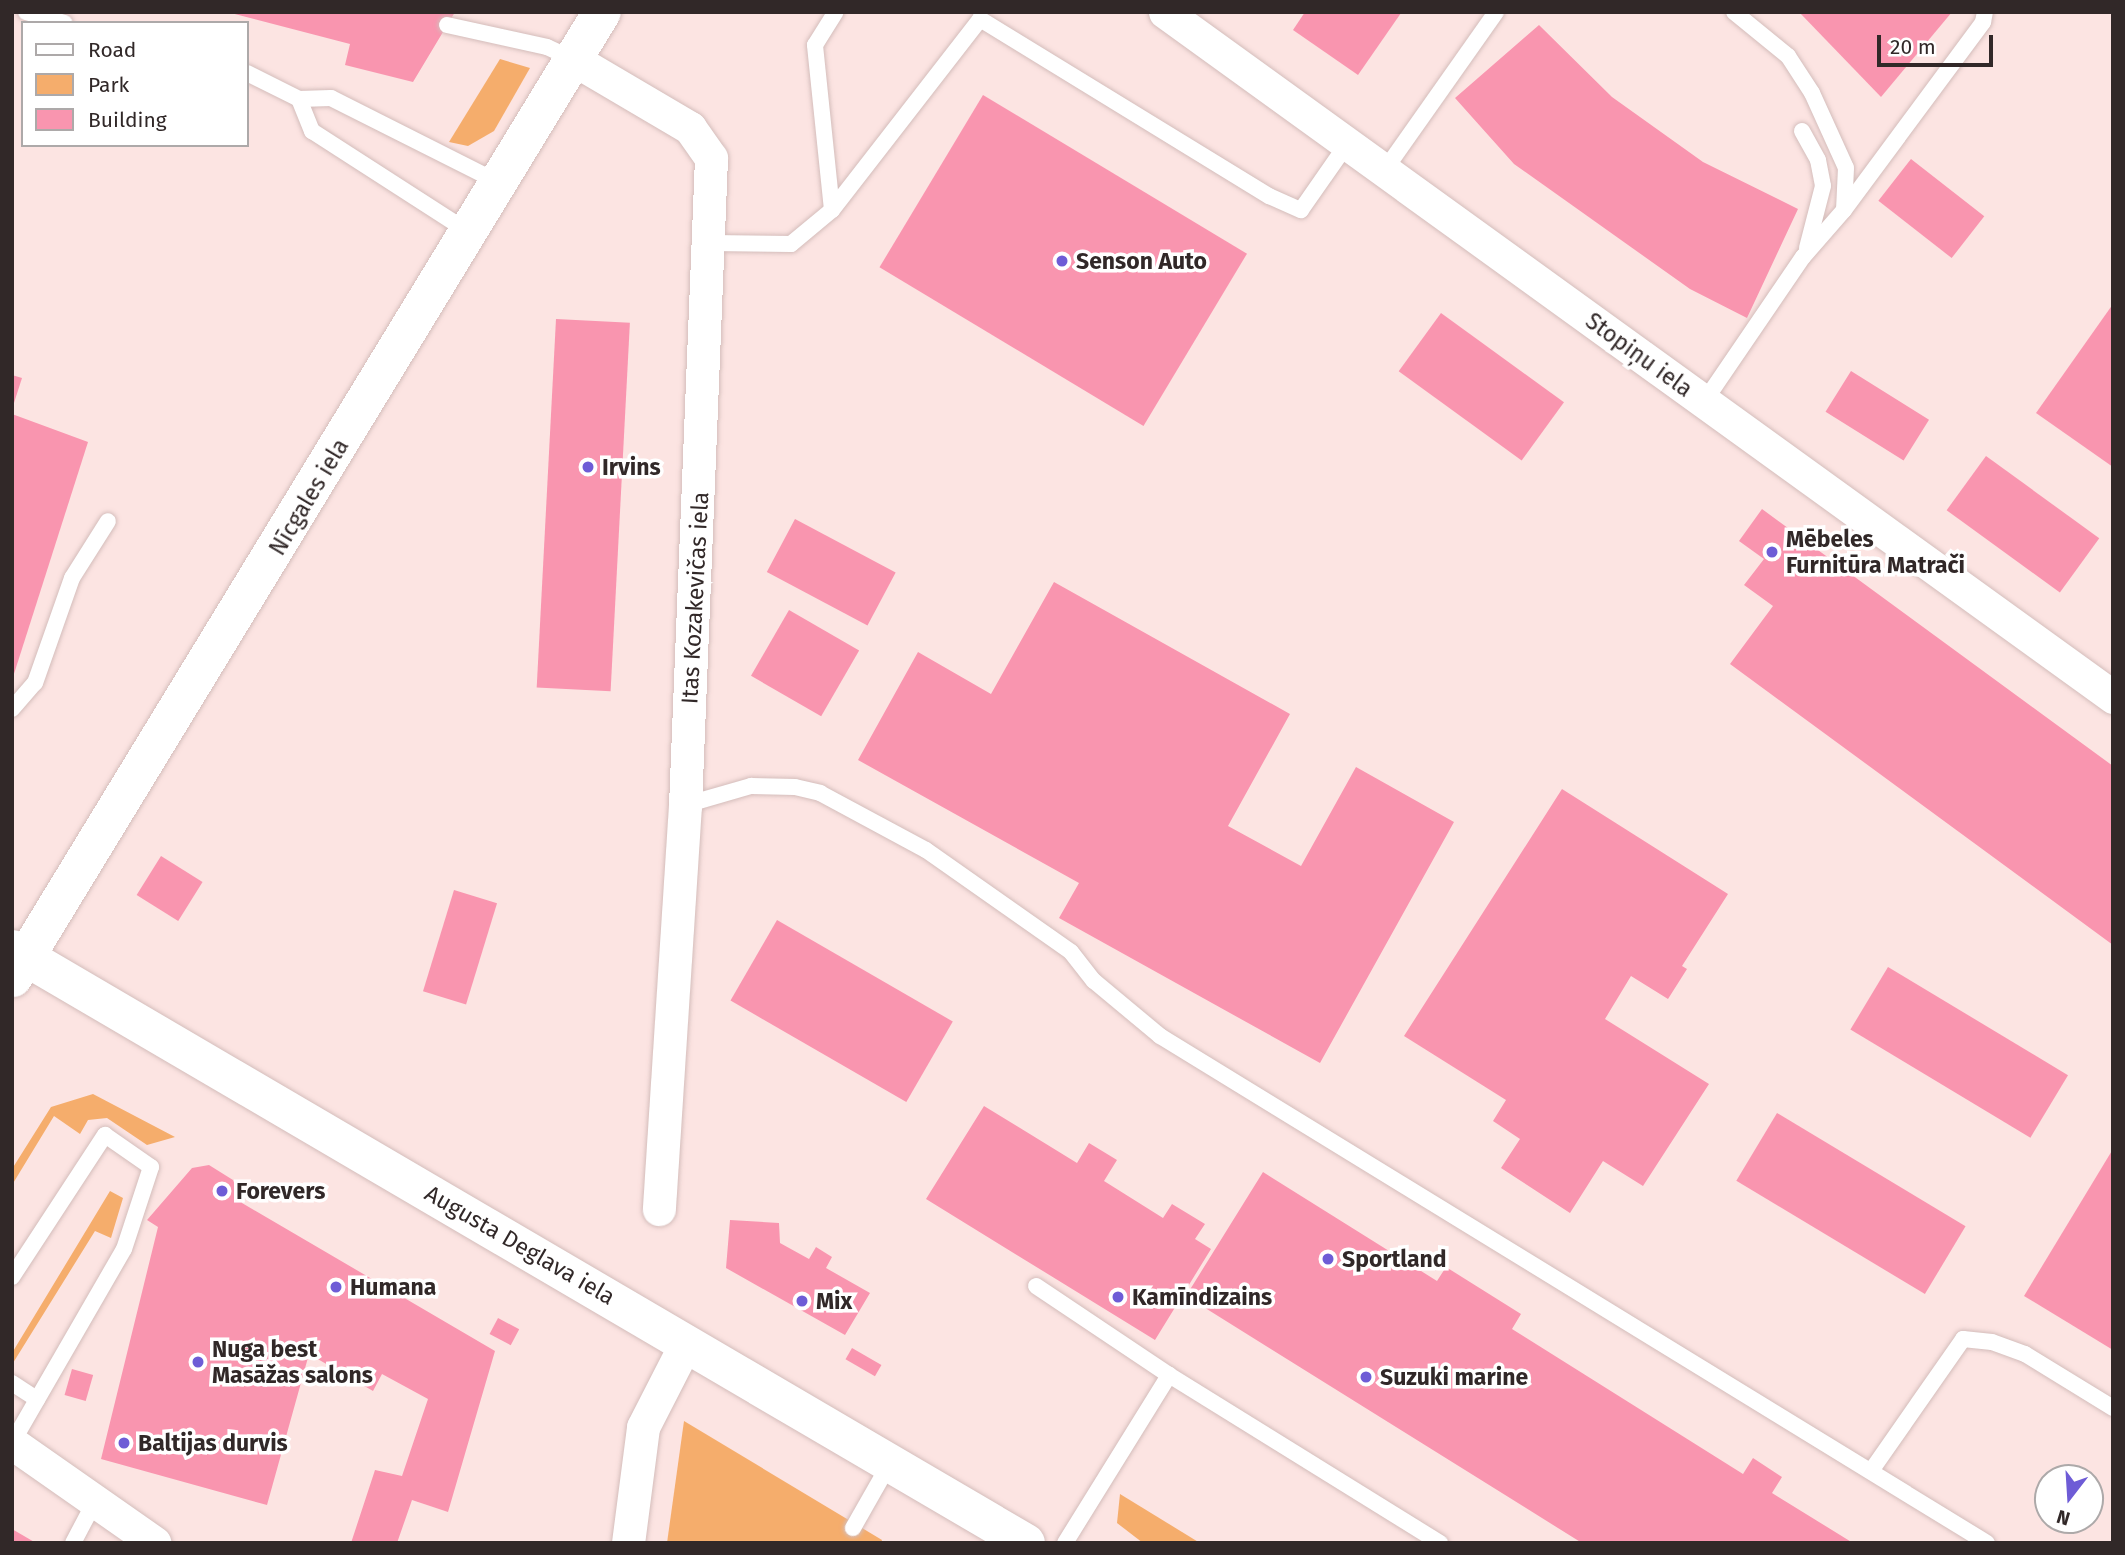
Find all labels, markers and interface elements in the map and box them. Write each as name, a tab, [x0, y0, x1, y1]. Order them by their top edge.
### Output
legend	[21, 21, 248, 147]
scale bar	[1880, 21, 1996, 65]
text: 20 m	[1890, 34, 1936, 60]
text: Road	[88, 37, 136, 63]
text: Park	[88, 72, 129, 98]
text: Building	[88, 107, 167, 133]
place label: Senson Auto	[1076, 247, 1207, 275]
marker: Senson Auto	[1054, 253, 1070, 269]
street label: Stopiņu iela	[1580, 307, 1698, 403]
street label: Nīcgales iela	[263, 434, 355, 560]
place label: Irvins	[602, 453, 661, 481]
marker: Irvins	[580, 459, 596, 475]
street label: Itas Kozakevičas iela	[676, 491, 714, 705]
place label: Mēbeles Furnitūra Matrači	[1786, 525, 1965, 579]
marker: Mēbeles Furnitūra Matrači	[1764, 544, 1780, 560]
place label: Forevers	[236, 1177, 325, 1205]
street label: Augusta Deglava iela	[420, 1179, 620, 1311]
marker: Forevers	[214, 1183, 230, 1199]
place label: Sportland	[1342, 1245, 1447, 1273]
marker: Sportland	[1320, 1251, 1336, 1267]
place label: Humana	[350, 1273, 436, 1301]
marker: Humana	[328, 1279, 344, 1295]
place label: Kamīndizains	[1132, 1283, 1272, 1311]
place label: Mix	[816, 1287, 852, 1315]
marker: Kamīndizains	[1110, 1289, 1126, 1305]
marker: Mix	[794, 1293, 810, 1309]
place label: Nuga best Masāžas salons	[212, 1335, 373, 1389]
marker: Nuga best Masāžas salons	[190, 1354, 206, 1370]
place label: Suzuki marine	[1380, 1363, 1528, 1391]
marker: Suzuki marine	[1358, 1369, 1374, 1385]
place label: Baltijas durvis	[138, 1429, 288, 1457]
marker: Baltijas durvis	[116, 1435, 132, 1451]
north arrow	[2034, 1464, 2104, 1534]
text: N	[2054, 1505, 2073, 1530]

